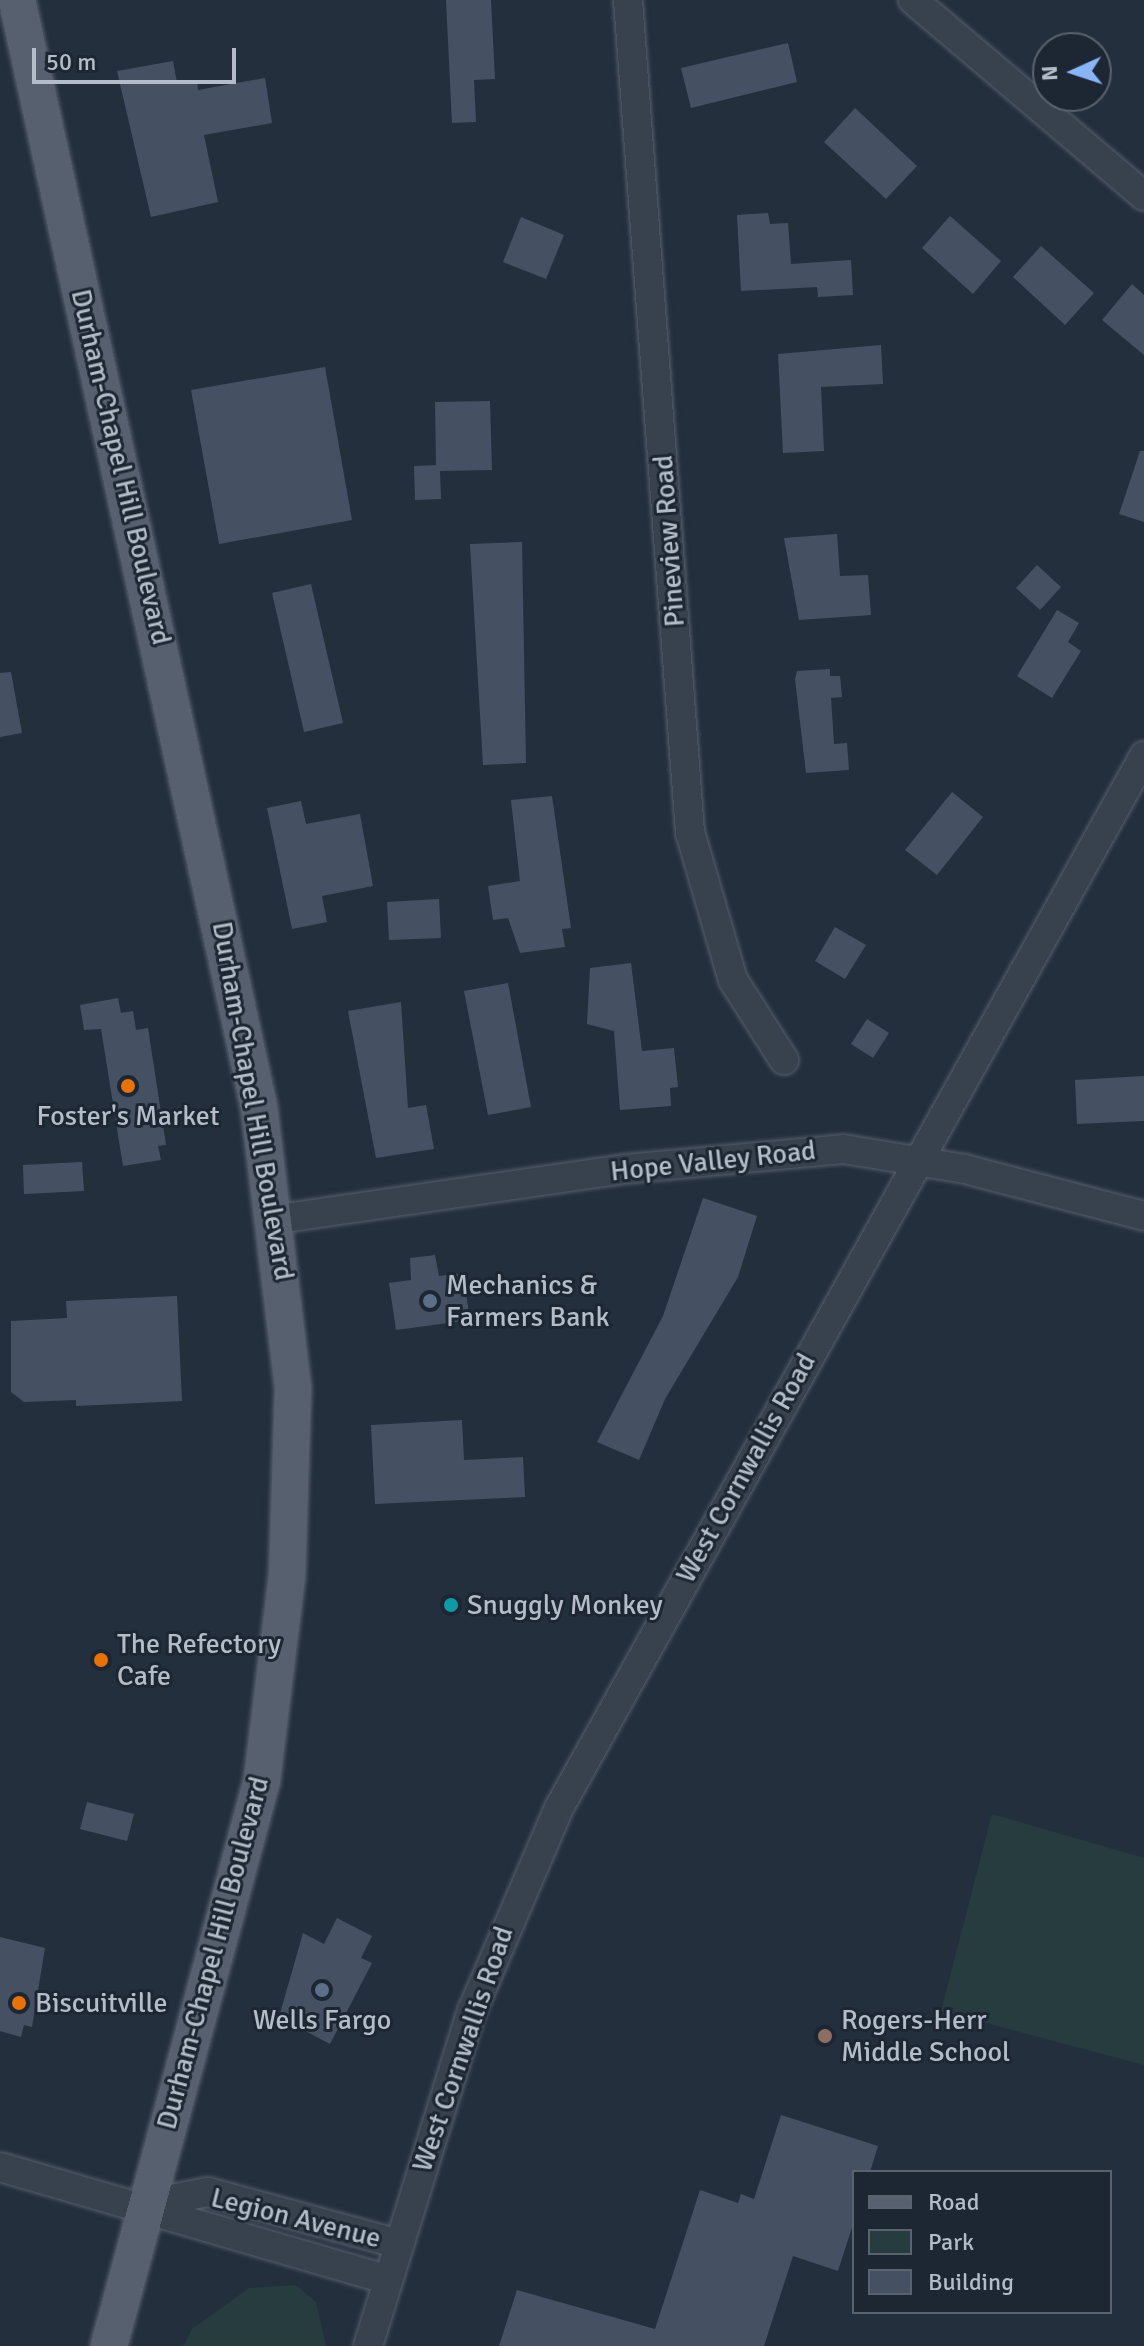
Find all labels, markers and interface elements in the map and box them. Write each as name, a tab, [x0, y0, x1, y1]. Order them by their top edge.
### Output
scale bar	[36, 32, 240, 82]
north arrow	[1032, 32, 1112, 112]
text: 50 m	[46, 47, 96, 77]
text: N	[1036, 65, 1063, 82]
street label: Durham-Chapel Hill Boulevard	[64, 286, 178, 648]
street label: Pineview Road	[646, 454, 692, 628]
street label: Durham-Chapel Hill Boulevard	[205, 919, 301, 1283]
marker: Foster's Market	[119, 1077, 137, 1095]
place label: Foster's Market	[36, 1099, 220, 1133]
street label: Hope Valley Road	[609, 1134, 817, 1188]
place label: Mechanics & Farmers Bank	[446, 1268, 610, 1334]
marker: Mechanics & Farmers Bank	[421, 1292, 439, 1310]
street label: West Cornwallis Road	[669, 1347, 823, 1589]
place label: Snuggly Monkey	[467, 1588, 663, 1622]
marker: Snuggly Monkey	[442, 1596, 460, 1614]
place label: The Refectory Cafe	[117, 1627, 281, 1693]
marker: The Refectory Cafe	[92, 1651, 110, 1669]
street label: Durham-Chapel Hill Boulevard	[150, 1773, 276, 2133]
street label: West Cornwallis Road	[405, 1922, 521, 2176]
marker: Wells Fargo	[313, 1981, 331, 1999]
place label: Biscuitville	[35, 1986, 168, 2020]
marker: Biscuitville	[10, 1994, 28, 2012]
place label: Wells Fargo	[253, 2003, 391, 2037]
place label: Rogers-Herr Middle School	[841, 2003, 1010, 2069]
marker: Rogers-Herr Middle School	[816, 2027, 834, 2045]
legend	[852, 2170, 1112, 2314]
street label: Legion Avenue	[208, 2181, 384, 2255]
text: Road	[928, 2187, 979, 2217]
text: Park	[928, 2227, 974, 2257]
text: Building	[928, 2267, 1014, 2297]

